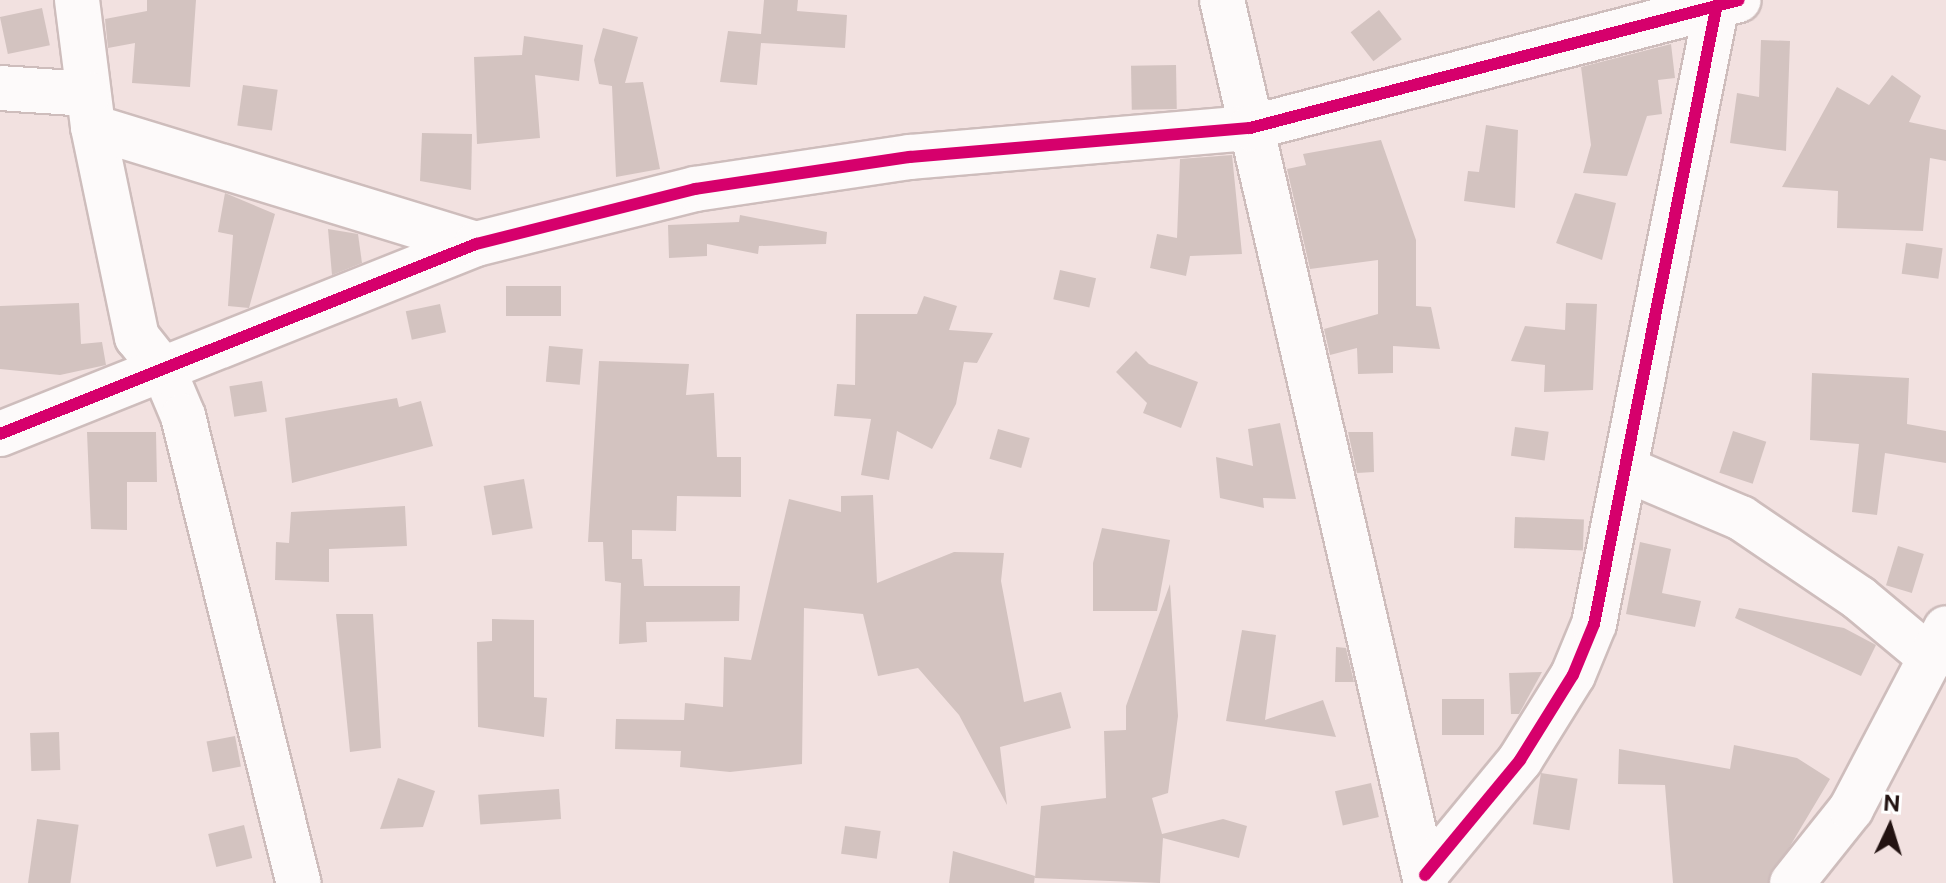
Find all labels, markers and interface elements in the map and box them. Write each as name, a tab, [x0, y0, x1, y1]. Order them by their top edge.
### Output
north arrow	[1850, 787, 1930, 867]
text: N	[1882, 789, 1901, 817]

